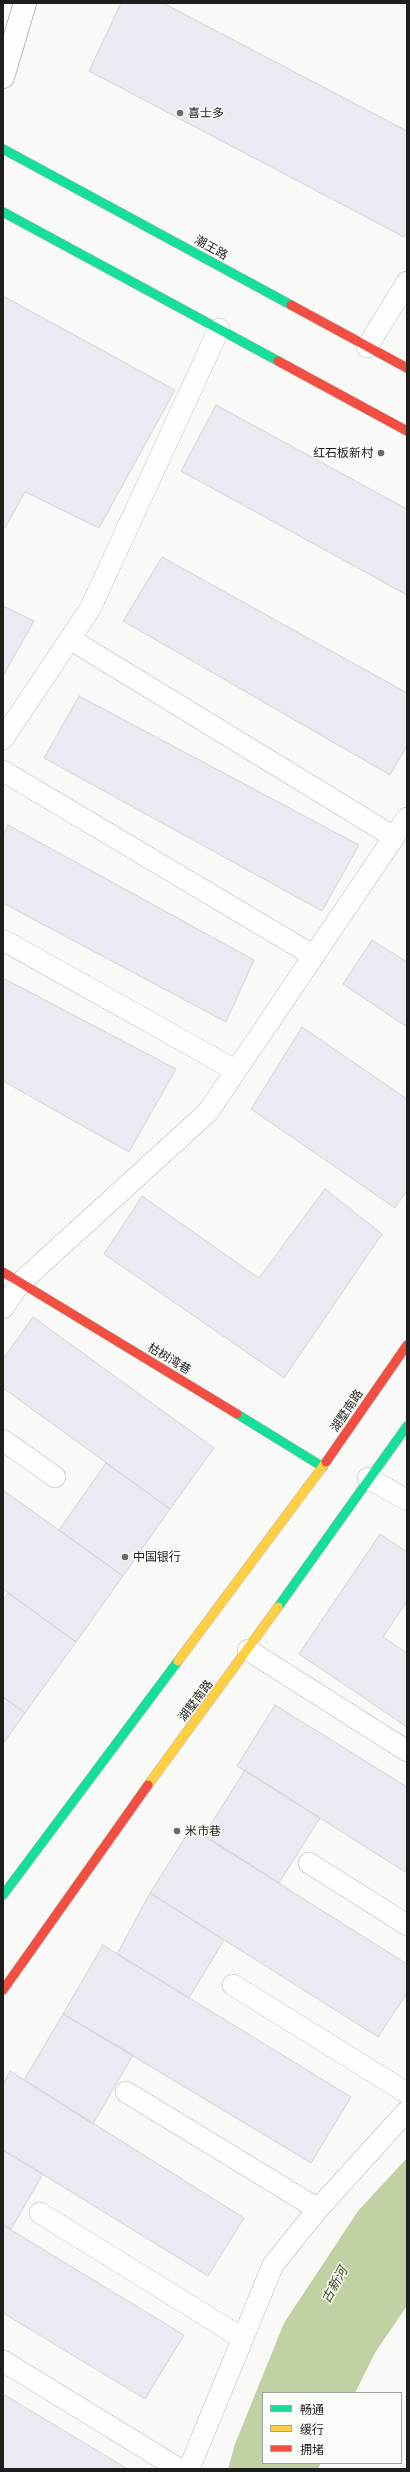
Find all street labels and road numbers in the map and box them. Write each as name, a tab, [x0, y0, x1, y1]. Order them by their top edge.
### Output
street label: 潮王路	[192, 233, 230, 263]
street label: 枯树湾巷	[145, 1340, 193, 1378]
street label: 湖墅南路	[328, 1387, 366, 1435]
street label: 湖墅南路	[176, 1677, 216, 1725]

